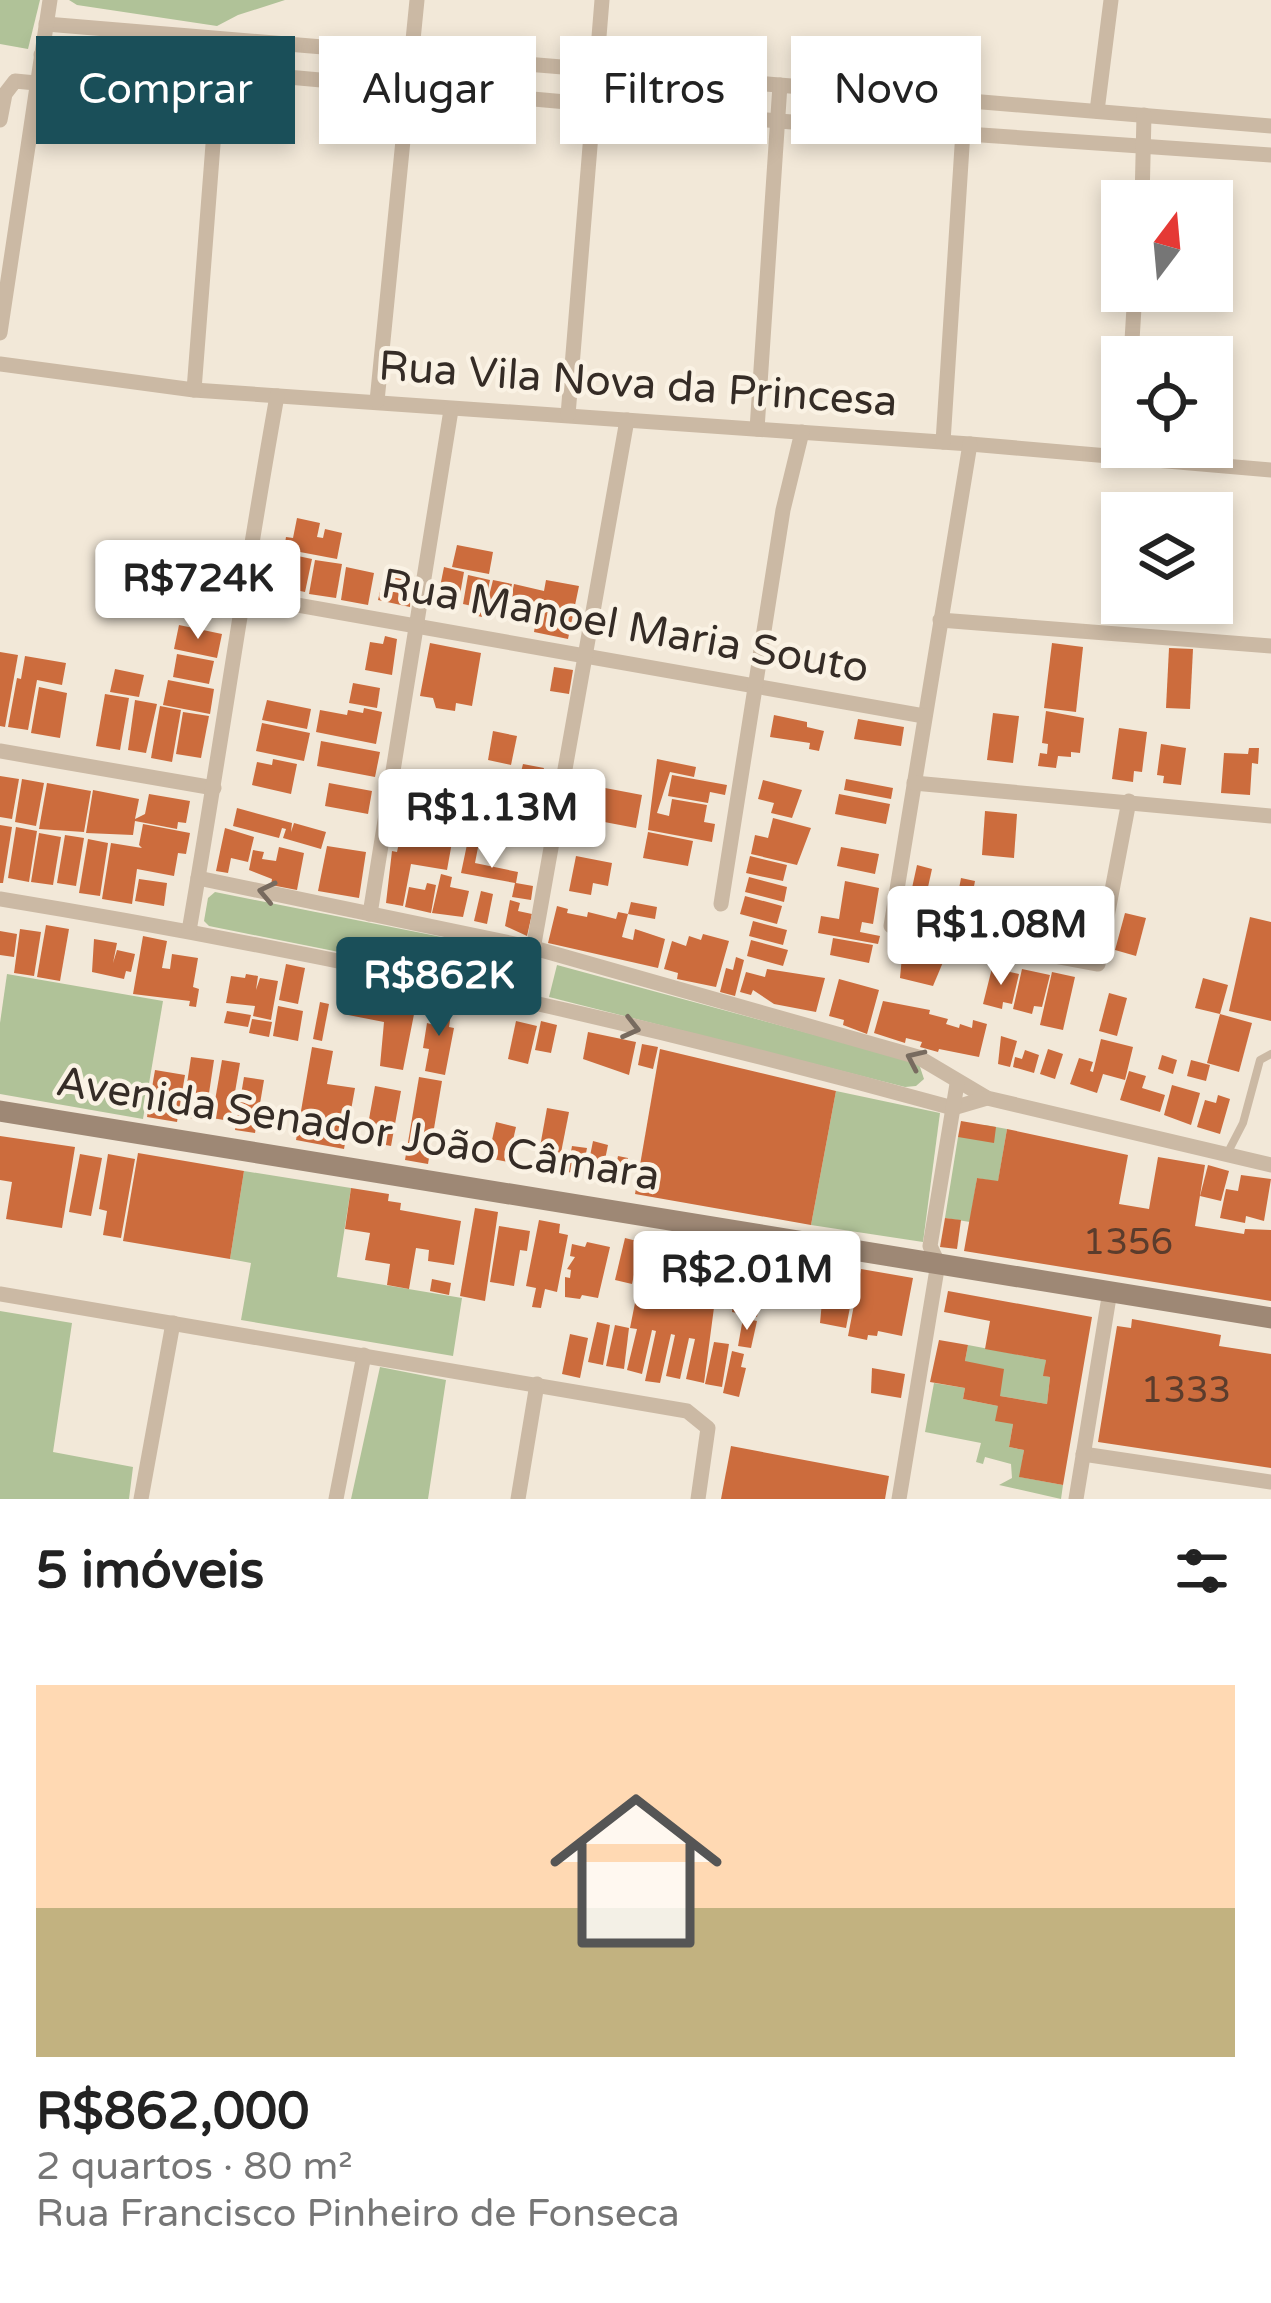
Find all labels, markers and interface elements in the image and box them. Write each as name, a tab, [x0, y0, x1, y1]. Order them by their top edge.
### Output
chip: Comprar	[36, 36, 295, 144]
chip: Alugar	[319, 36, 536, 144]
chip: Filtros	[560, 36, 767, 144]
chip: Novo	[791, 36, 981, 144]
north arrow	[1101, 180, 1233, 312]
map controls	[1101, 180, 1233, 624]
button: locate	[1101, 336, 1233, 468]
street label: Rua Vila Nova da Princesa	[377, 340, 899, 428]
button: layers	[1101, 492, 1233, 624]
pin: R$724K	[100, 540, 296, 642]
text: R$724K	[122, 555, 274, 602]
street label: Rua Manoel Maria Souto	[377, 558, 873, 694]
pin: R$1.13M	[381, 769, 603, 871]
text: R$1.13M	[405, 784, 579, 831]
one-way arrow	[257, 880, 277, 906]
pin: R$1.08M	[890, 886, 1112, 988]
text: R$1.08M	[914, 901, 1088, 948]
pin: R$862K	[341, 937, 537, 1039]
text: R$862K	[363, 952, 515, 999]
one-way arrow	[620, 1014, 641, 1039]
one-way arrow	[905, 1050, 927, 1073]
street label: Avenida Senador João Câmara	[53, 1056, 663, 1202]
house number: 1356	[1083, 1221, 1173, 1264]
pin: R$2.01M	[636, 1231, 858, 1333]
text: R$2.01M	[660, 1246, 834, 1293]
house number: 1333	[1141, 1369, 1231, 1412]
icon: filters	[1169, 1538, 1235, 1604]
text: 5 imóveis	[36, 1540, 264, 1602]
icon: home	[528, 1763, 744, 1979]
text: R$862,000	[36, 2081, 309, 2143]
text: 2 quartos · 80 m²	[36, 2143, 353, 2190]
text: Rua Francisco Pinheiro de Fonseca	[36, 2190, 680, 2237]

